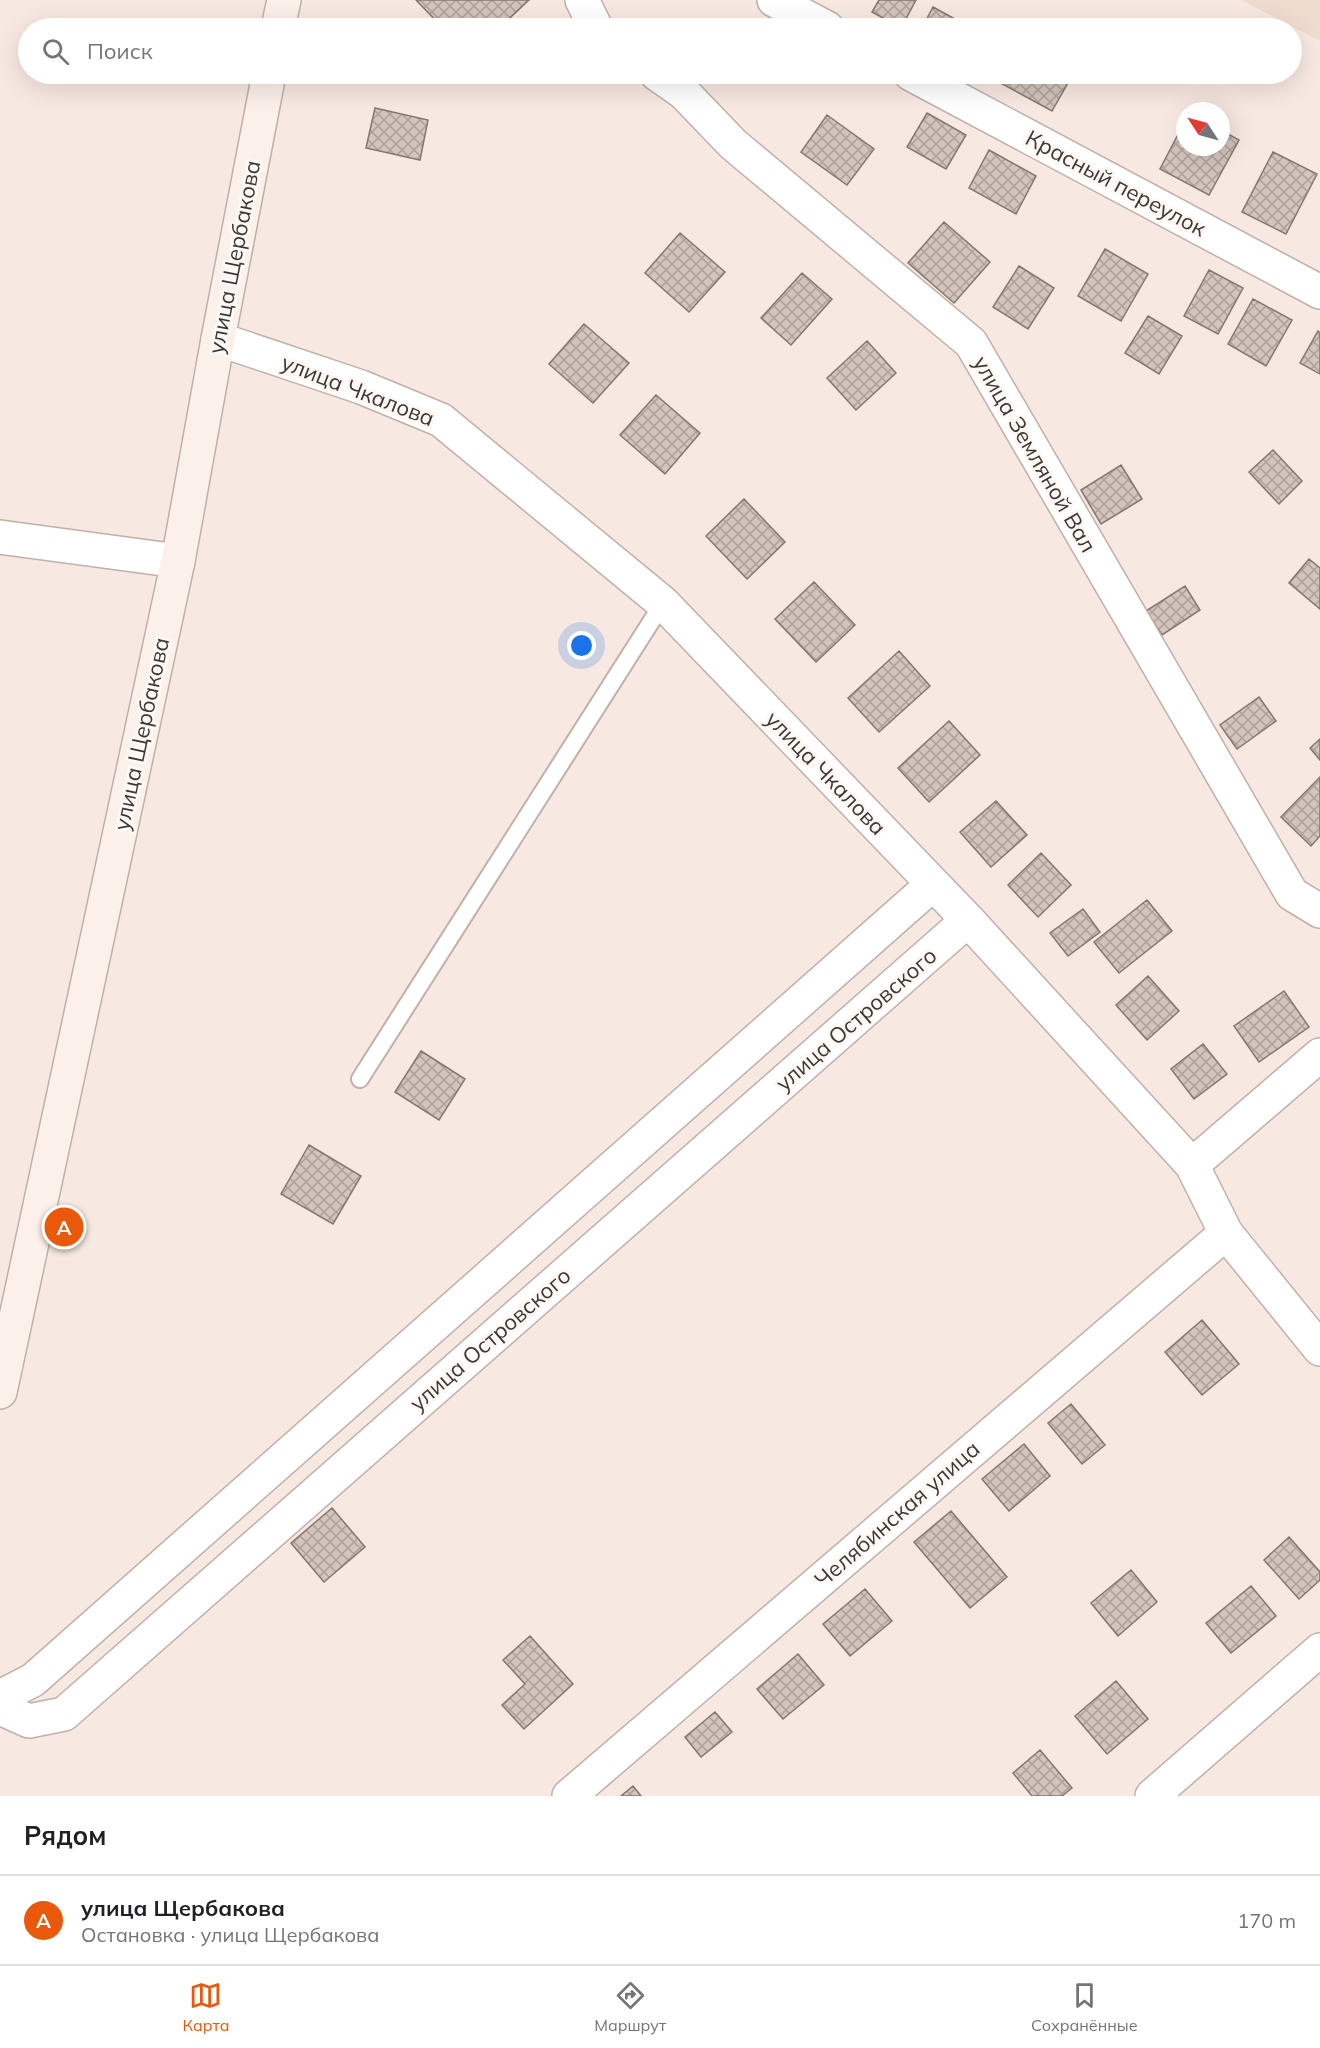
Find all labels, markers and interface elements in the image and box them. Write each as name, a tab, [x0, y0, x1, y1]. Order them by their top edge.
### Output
search box	[18, 18, 1302, 84]
icon: search	[39, 35, 72, 68]
text: Поиск	[87, 37, 153, 65]
north arrow	[1176, 102, 1230, 156]
street label: Красный переулок	[1021, 124, 1211, 242]
street label: улица Щербакова	[201, 158, 267, 356]
street label: улица Чкалова	[277, 348, 439, 432]
street label: улица Земляной Вал	[967, 351, 1103, 557]
your location	[567, 631, 596, 660]
street label: улица Щербакова	[107, 635, 175, 833]
street label: улица Чкалова	[760, 705, 892, 841]
street label: улица Островского	[770, 941, 942, 1097]
pin: A	[44, 1204, 84, 1250]
street label: улица Островского	[404, 1261, 576, 1417]
street label: Челябинская улица	[809, 1435, 985, 1593]
text: Рядом	[24, 1819, 107, 1852]
text: улица Щербакова	[81, 1894, 285, 1922]
text: A	[36, 1908, 51, 1933]
text: 170 m	[1237, 1908, 1296, 1933]
text: Остановка · улица Щербакова	[81, 1922, 379, 1947]
tab: Карта	[182, 1979, 229, 2035]
tab: Маршрут	[594, 1979, 666, 2035]
tab: Сохранённые	[1031, 1979, 1138, 2035]

